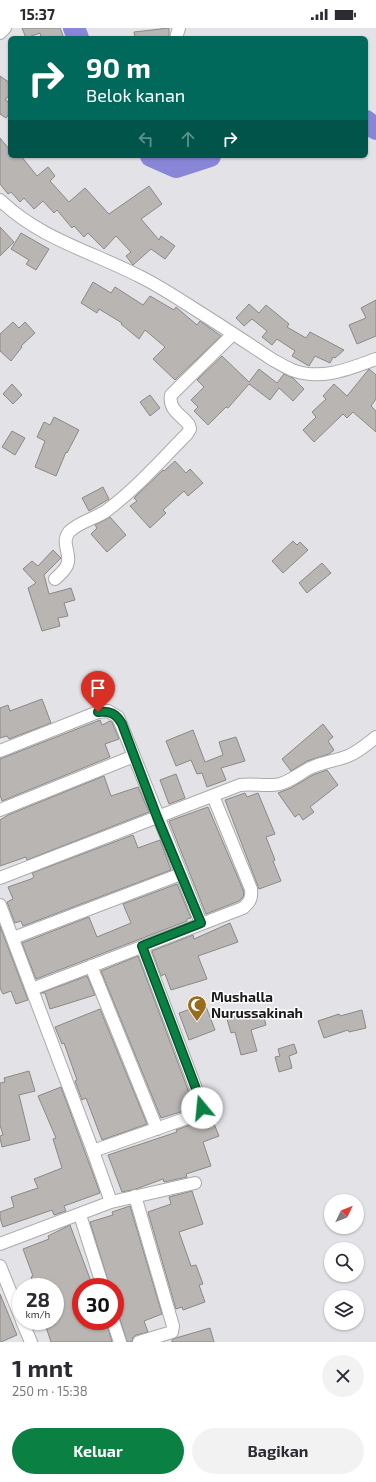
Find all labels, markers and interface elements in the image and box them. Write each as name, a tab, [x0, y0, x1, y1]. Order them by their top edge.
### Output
text: 15:37	[20, 5, 55, 23]
text: 90 m	[86, 50, 151, 84]
icon: right	[20, 52, 72, 104]
text: Belok kanan	[86, 84, 185, 106]
icon: left	[135, 128, 157, 150]
icon: ahead	[177, 128, 199, 150]
icon: right	[219, 128, 241, 150]
pin	[81, 671, 115, 712]
icon: arrive	[87, 677, 109, 699]
place label: Mushalla Nurussakinah	[211, 988, 303, 1021]
mosque icon: Mushalla Nurussakinah	[186, 994, 208, 1022]
position arrow	[181, 1087, 223, 1129]
north arrow	[324, 1194, 364, 1234]
map controls	[324, 1194, 364, 1330]
button: search	[324, 1242, 364, 1282]
speed limit sign: 30	[72, 1278, 124, 1330]
text: 28	[26, 1287, 50, 1311]
button: layers	[324, 1290, 364, 1330]
text: km/h	[26, 1308, 50, 1320]
text: 1 mnt	[12, 1353, 73, 1382]
button: close	[322, 1355, 364, 1397]
text: 250 m · 15:38	[12, 1383, 88, 1399]
button: Keluar	[12, 1428, 184, 1474]
button: Bagikan	[192, 1428, 364, 1474]

